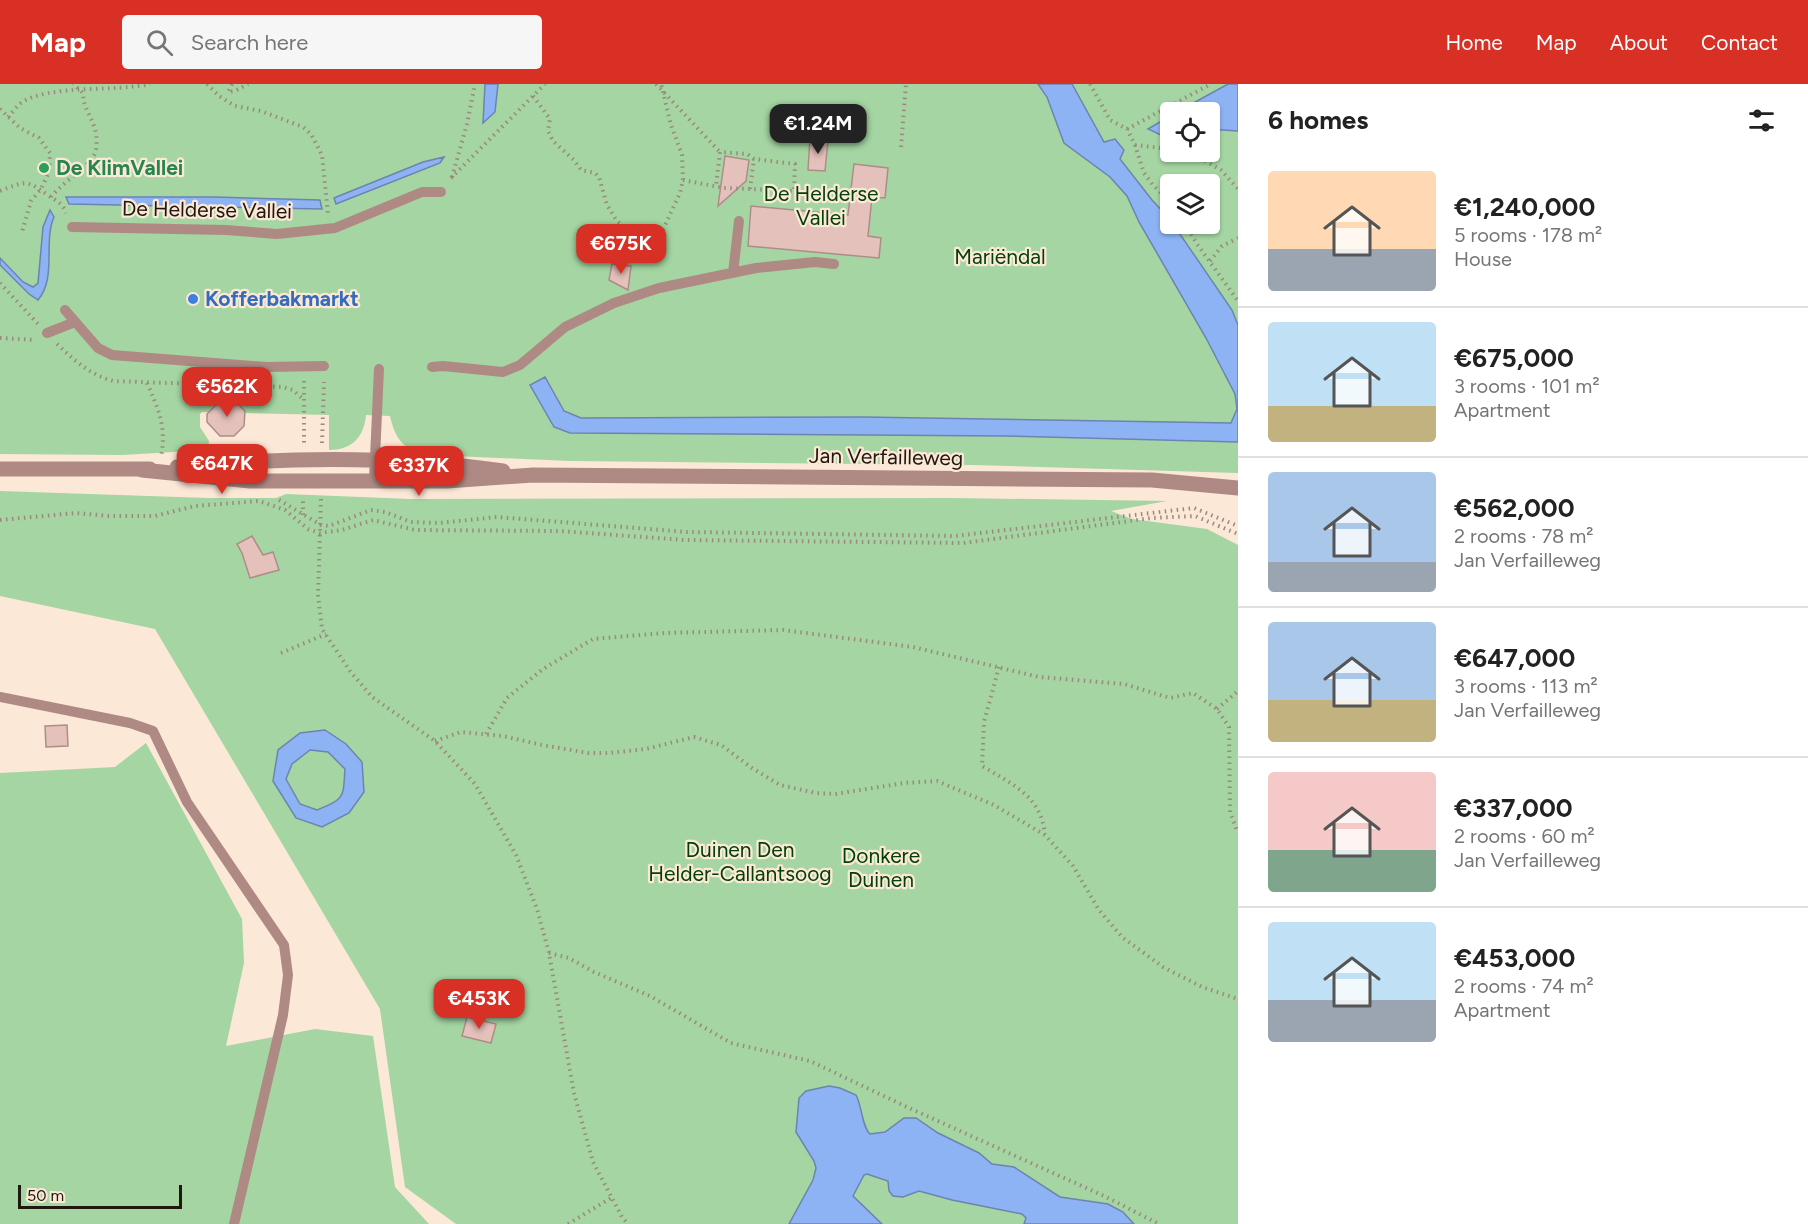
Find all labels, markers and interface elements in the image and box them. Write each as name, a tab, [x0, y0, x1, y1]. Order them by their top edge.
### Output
search box	[122, 15, 542, 69]
text: Map	[30, 25, 86, 59]
icon: search	[143, 26, 176, 59]
text: Search here	[191, 29, 308, 56]
text: Home	[1446, 30, 1503, 55]
text: Map	[1536, 30, 1577, 55]
text: About	[1610, 30, 1668, 55]
text: Contact	[1701, 30, 1778, 55]
map controls	[1160, 102, 1220, 234]
button: locate	[1160, 102, 1220, 162]
pin: €1.24M	[769, 104, 867, 155]
text: 6 homes	[1268, 104, 1368, 136]
icon: filters	[1745, 104, 1778, 137]
text: €1.24M	[784, 111, 852, 135]
place label: De KlimVallei	[56, 155, 183, 180]
marker: De KlimVallei	[37, 161, 51, 175]
button: layers	[1160, 174, 1220, 234]
park label: De Helderse Vallei	[763, 181, 879, 230]
text: €1,240,000	[1454, 191, 1595, 223]
icon: home	[1316, 195, 1388, 267]
street label: De Helderse Vallei	[122, 196, 292, 223]
text: 5 rooms · 178 m²	[1454, 223, 1602, 247]
pin: €675K	[579, 224, 663, 275]
text: €675K	[590, 231, 652, 255]
park label: Mariëndal	[954, 244, 1046, 269]
text: House	[1454, 247, 1512, 271]
place label: Kofferbakmarkt	[205, 286, 359, 311]
marker: Kofferbakmarkt	[186, 292, 200, 306]
text: €675,000	[1454, 342, 1574, 374]
icon: home	[1316, 346, 1388, 418]
pin: €562K	[185, 367, 269, 418]
text: €562K	[196, 374, 258, 398]
text: 3 rooms · 101 m²	[1454, 374, 1600, 398]
text: Apartment	[1454, 398, 1551, 422]
street label: Jan Verfailleweg	[809, 443, 963, 470]
pin: €647K	[180, 444, 264, 495]
pin: €337K	[377, 446, 461, 497]
text: €647K	[191, 451, 253, 475]
text: €337K	[389, 453, 449, 477]
text: €562,000	[1454, 492, 1575, 524]
icon: home	[1316, 496, 1388, 568]
text: 2 rooms · 78 m²	[1454, 524, 1594, 548]
text: Jan Verfailleweg	[1454, 548, 1601, 572]
text: €647,000	[1454, 642, 1575, 674]
icon: home	[1316, 646, 1388, 718]
text: 3 rooms · 113 m²	[1454, 674, 1598, 698]
text: Jan Verfailleweg	[1454, 698, 1601, 722]
text: €337,000	[1454, 792, 1573, 824]
icon: home	[1316, 796, 1388, 868]
text: 2 rooms · 60 m²	[1454, 824, 1595, 848]
park label: Duinen Den Helder-Callantsoog	[648, 837, 832, 886]
park label: Donkere Duinen	[842, 843, 920, 892]
text: Jan Verfailleweg	[1454, 848, 1601, 872]
text: €453,000	[1454, 942, 1575, 974]
icon: home	[1316, 946, 1388, 1018]
text: 2 rooms · 74 m²	[1454, 974, 1594, 998]
pin: €453K	[437, 979, 521, 1030]
text: €453K	[448, 986, 510, 1010]
text: Apartment	[1454, 998, 1551, 1022]
scale bar	[18, 1182, 182, 1210]
text: 50 m	[27, 1186, 64, 1205]

